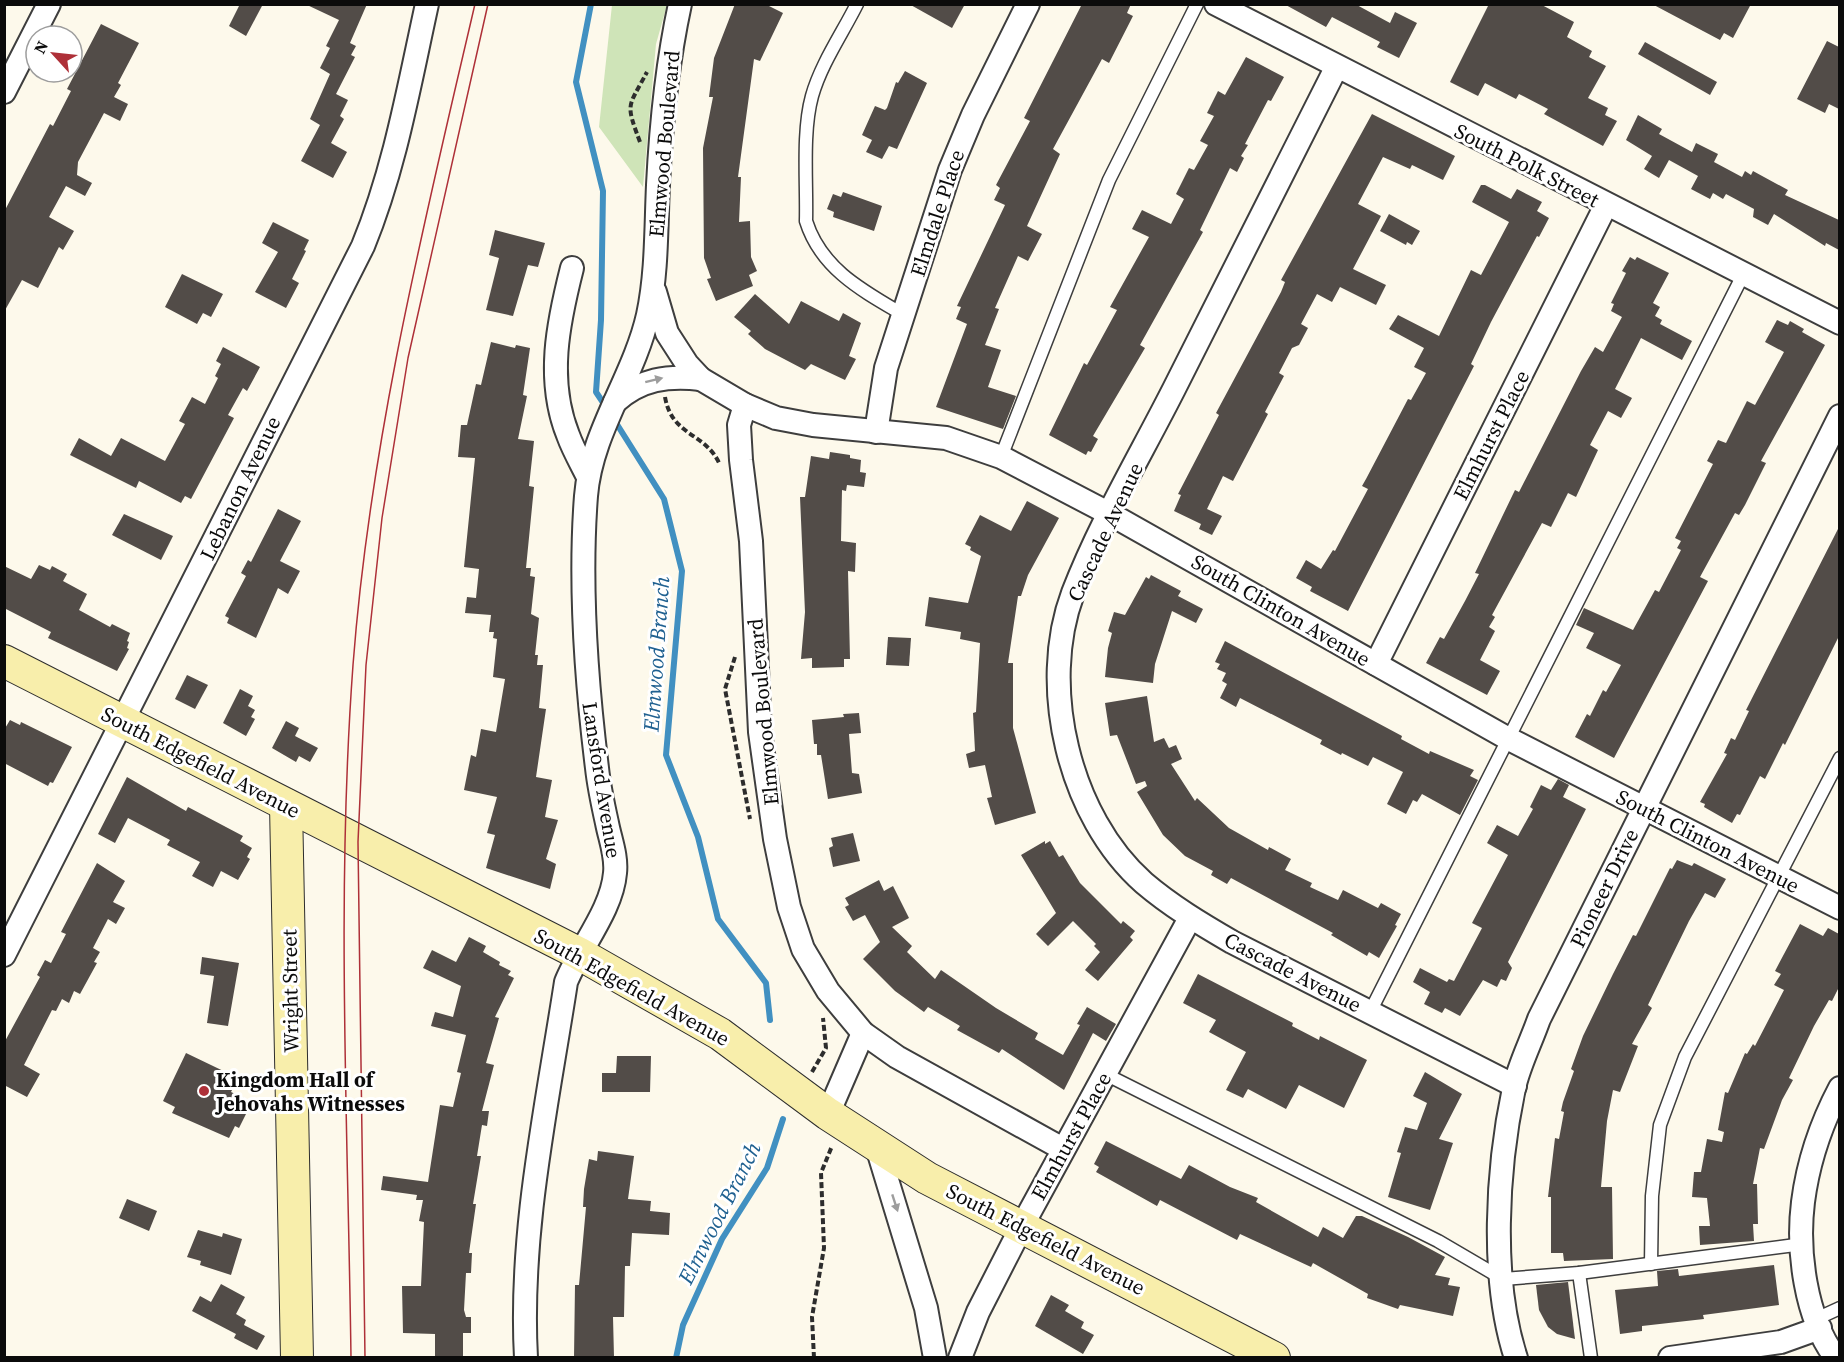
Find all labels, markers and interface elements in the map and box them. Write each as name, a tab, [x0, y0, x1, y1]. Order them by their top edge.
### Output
north arrow	[24, 24, 84, 84]
text: N	[28, 37, 53, 57]
street label: Elmwood Boulevard	[641, 49, 687, 239]
street label: South Polk Street	[1450, 116, 1605, 214]
street label: Elmdale Place	[903, 146, 971, 280]
street label: Elmhurst Place	[1446, 365, 1536, 505]
one-way arrow	[645, 375, 663, 385]
street label: Lebanon Avenue	[193, 411, 287, 565]
street label: Cascade Avenue	[1060, 458, 1150, 606]
street label: South Clinton Avenue	[1186, 547, 1376, 673]
water label: Elmwood Branch	[636, 575, 676, 734]
street label: Elmwood Boulevard	[740, 617, 786, 807]
street label: South Edgefield Avenue	[97, 699, 305, 825]
street label: Lansford Avenue	[575, 700, 629, 860]
street label: South Clinton Avenue	[1611, 782, 1805, 900]
street label: Pioneer Drive	[1563, 824, 1645, 952]
street label: South Edgefield Avenue	[529, 921, 735, 1053]
street label: Cascade Avenue	[1219, 925, 1367, 1019]
street label: Wright Street	[274, 929, 306, 1053]
place label: Kingdom Hall of Jehovahs Witnesses	[214, 1065, 405, 1118]
street label: Elmhurst Place	[1024, 1067, 1118, 1205]
marker: Kingdom Hall of Jehovahs Witnesses	[197, 1084, 211, 1098]
water label: Elmwood Branch	[670, 1137, 768, 1290]
street label: South Edgefield Avenue	[942, 1176, 1150, 1302]
one-way arrow	[890, 1194, 900, 1212]

